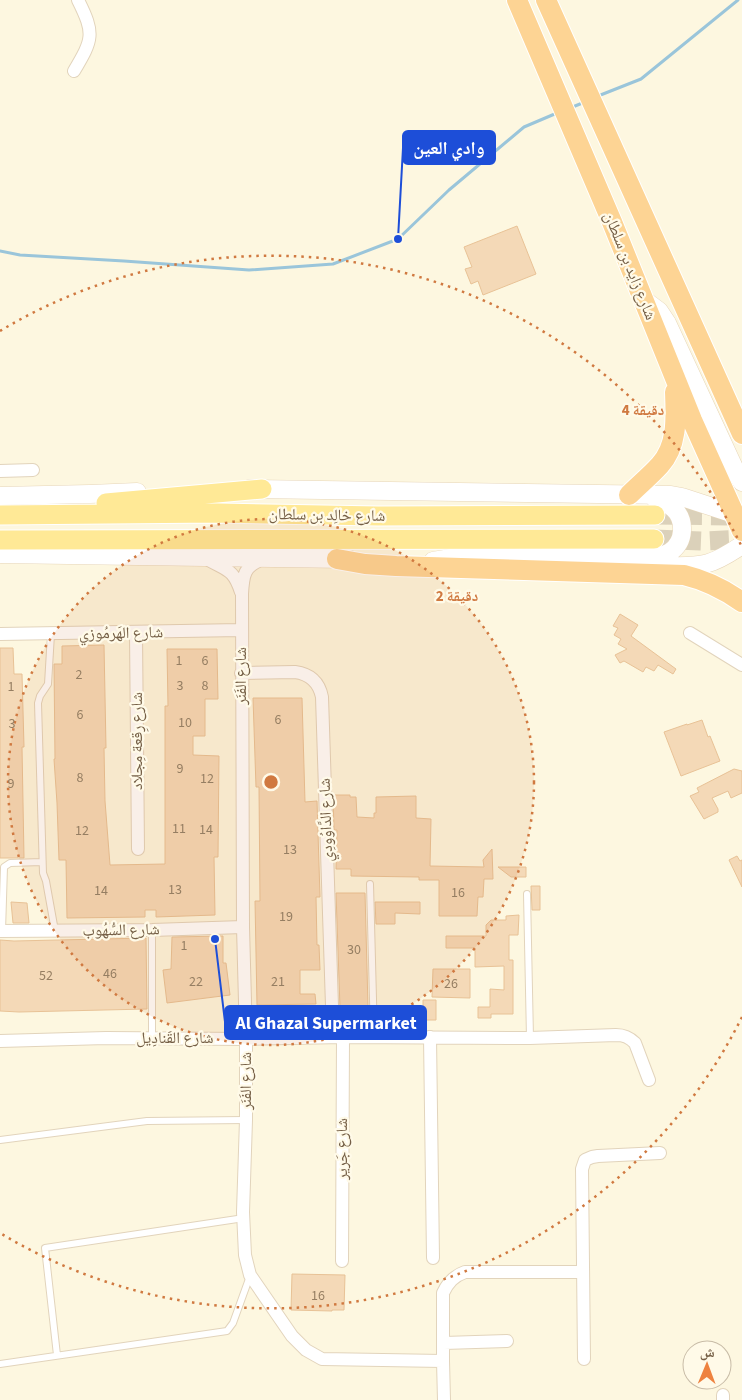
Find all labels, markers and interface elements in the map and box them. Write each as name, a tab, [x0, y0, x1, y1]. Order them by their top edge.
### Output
callout: وادي العين	[403, 131, 495, 164]
text: وادي العين	[413, 136, 485, 162]
street label: شارع زايد بن سلطان	[598, 209, 662, 323]
text: 4 دقيقة	[622, 400, 664, 421]
street label: شارع خالِد بن سلطان	[268, 503, 386, 527]
text: 2 دقيقة	[436, 586, 478, 607]
street label: شارع الهَرمُوزي	[79, 621, 163, 646]
street label: شارع الفَنَر	[230, 647, 252, 706]
house number: 1	[176, 651, 183, 671]
house number: 6	[202, 651, 209, 671]
house number: 2	[76, 665, 83, 685]
house number: 3	[177, 676, 184, 696]
house number: 8	[202, 676, 209, 696]
house number: 1	[8, 677, 15, 697]
street label: شارع رِقعة مِجلاد	[126, 692, 149, 790]
house number: 6	[77, 705, 84, 725]
house number: 6	[275, 710, 282, 730]
house number: 10	[178, 713, 192, 733]
house number: 3	[9, 714, 16, 734]
house number: 9	[177, 759, 184, 779]
house number: 8	[77, 768, 84, 788]
house number: 12	[200, 769, 214, 789]
centre of rings	[262, 773, 280, 791]
house number: 9	[8, 774, 15, 794]
street label: شارع الدَّاوُودِي	[314, 778, 340, 862]
house number: 11	[172, 819, 186, 839]
house number: 14	[199, 820, 213, 840]
house number: 12	[75, 821, 89, 841]
house number: 13	[283, 840, 297, 860]
house number: 13	[168, 880, 182, 900]
house number: 14	[94, 881, 108, 901]
house number: 16	[451, 883, 465, 903]
house number: 19	[279, 907, 293, 927]
street label: شارع السُّهُوب	[82, 918, 160, 942]
house number: 1	[181, 936, 188, 956]
house number: 30	[347, 940, 361, 960]
house number: 46	[103, 964, 117, 984]
house number: 52	[39, 966, 53, 986]
house number: 22	[189, 972, 203, 992]
house number: 21	[271, 972, 285, 992]
house number: 26	[444, 974, 458, 994]
callout: Al Ghazal Supermarket	[225, 1006, 426, 1039]
text: Al Ghazal Supermarket	[234, 1011, 417, 1036]
street label: شارع القَنادِيل	[136, 1027, 214, 1049]
street label: شارع الفَنَر	[235, 1052, 257, 1111]
street label: شارع جَرير	[331, 1118, 353, 1181]
house number: 16	[311, 1286, 325, 1306]
north arrow	[682, 1340, 732, 1390]
text: ش	[700, 1343, 715, 1363]

